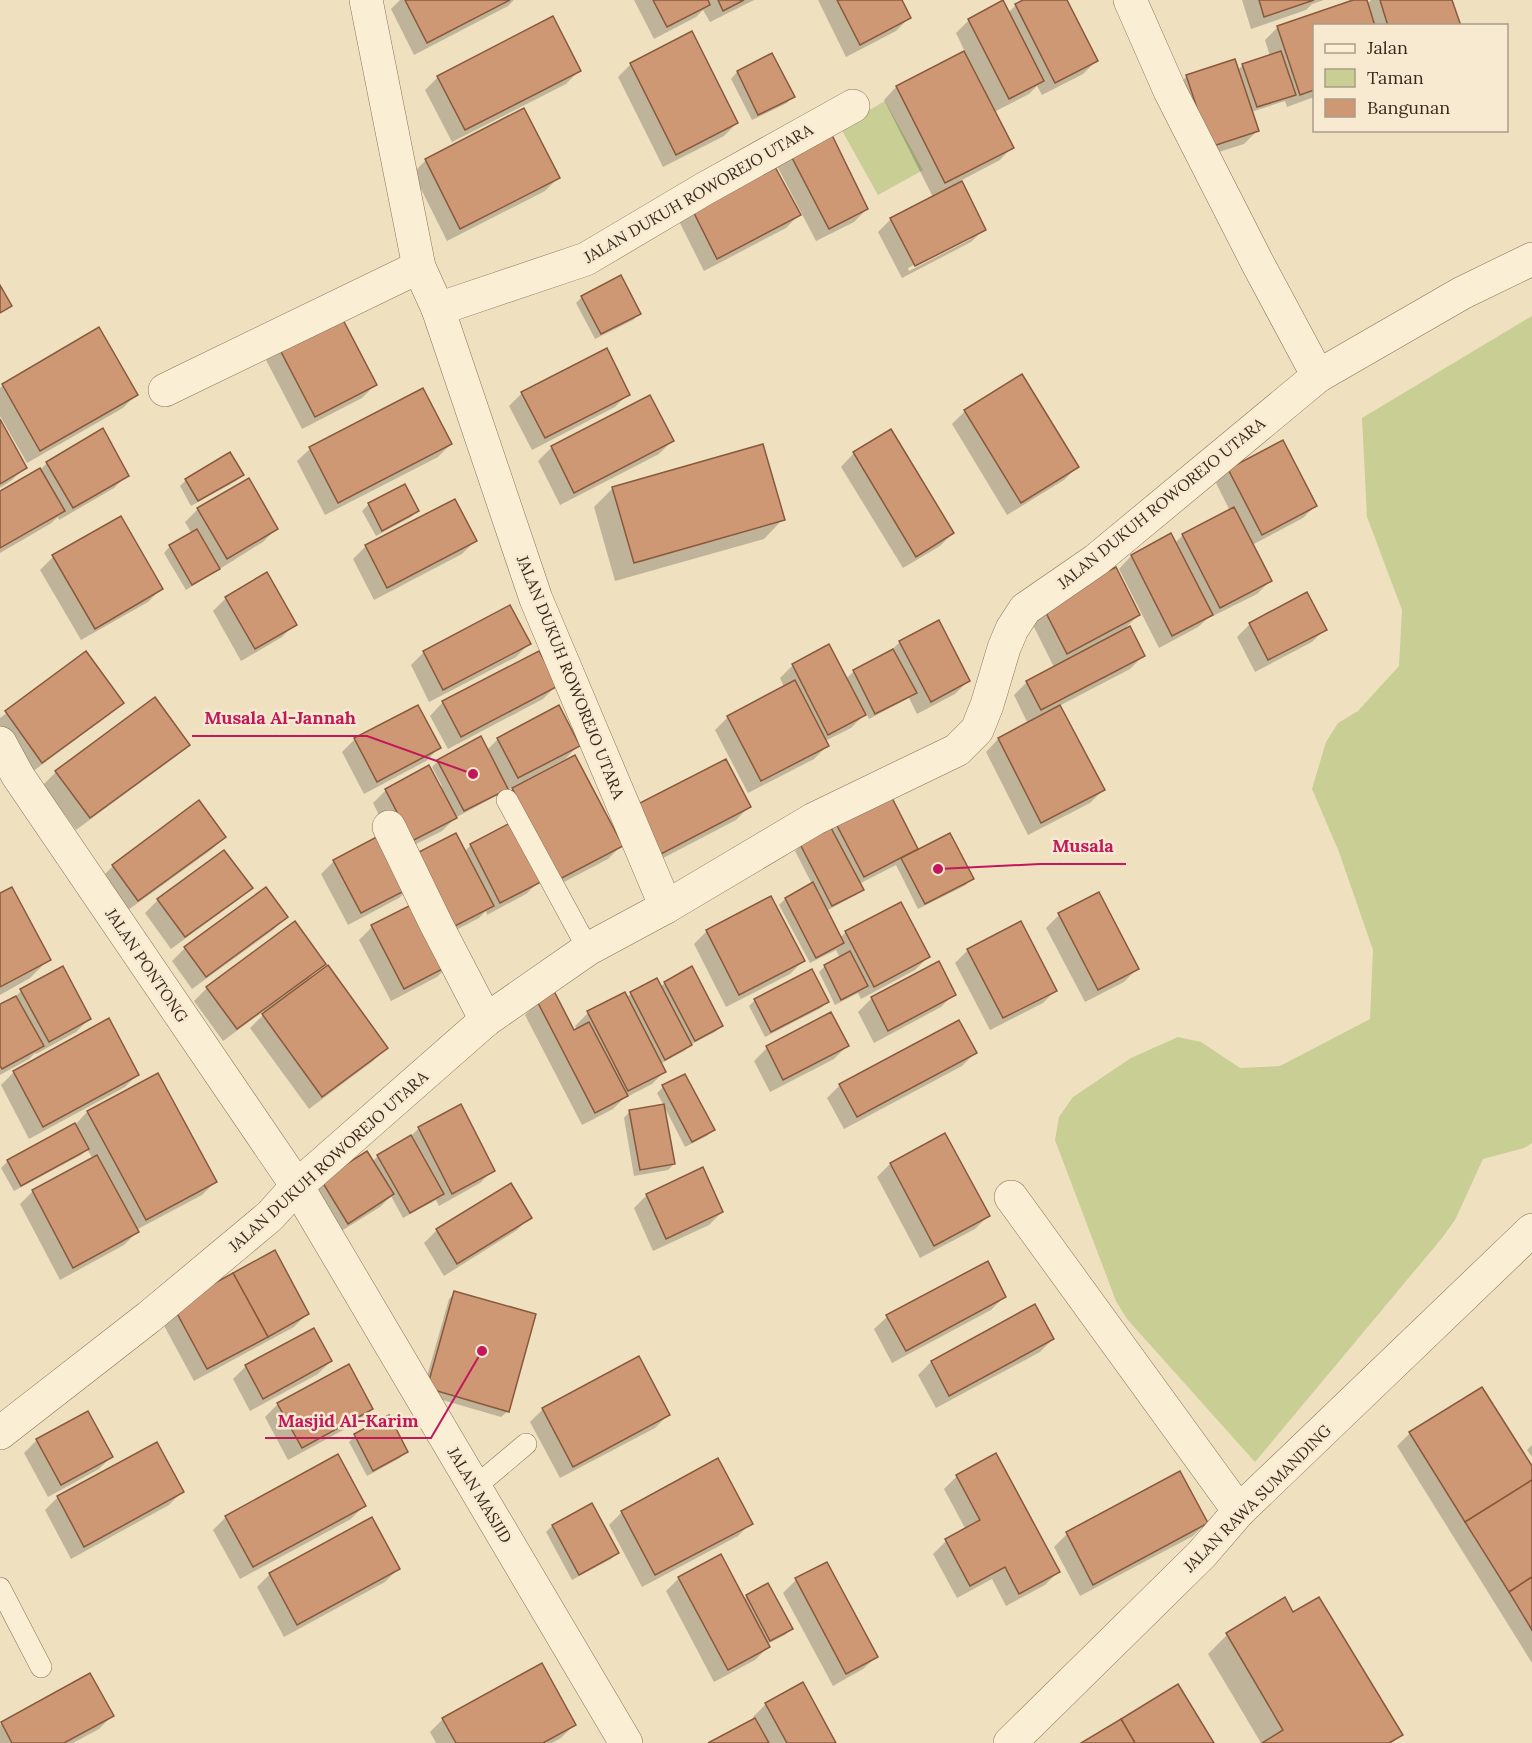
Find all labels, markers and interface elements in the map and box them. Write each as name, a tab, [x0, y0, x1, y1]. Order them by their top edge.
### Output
legend	[1313, 24, 1508, 132]
text: Jalan	[1366, 36, 1408, 59]
text: Taman	[1367, 66, 1424, 89]
text: Bangunan	[1367, 96, 1450, 119]
street label: JALAN DUKUH ROWOREJO UTARA	[579, 119, 817, 267]
street label: JALAN DUKUH ROWOREJO UTARA	[1052, 412, 1270, 594]
street label: JALAN DUKUH ROWOREJO UTARA	[512, 551, 630, 803]
callout: Musala Al-Jannah	[192, 700, 367, 736]
text: Musala Al-Jannah	[204, 706, 356, 729]
callout: Musala	[1040, 828, 1126, 864]
text: Musala	[1052, 834, 1114, 857]
street label: JALAN PONTONG	[101, 903, 192, 1026]
street label: JALAN DUKUH ROWOREJO UTARA	[223, 1066, 433, 1257]
callout: Masjid Al-Karim	[265, 1402, 431, 1438]
text: Masjid Al-Karim	[277, 1409, 419, 1432]
street label: JALAN RAWA SUMANDING	[1178, 1420, 1335, 1577]
street label: JALAN MASJID	[443, 1442, 517, 1547]

